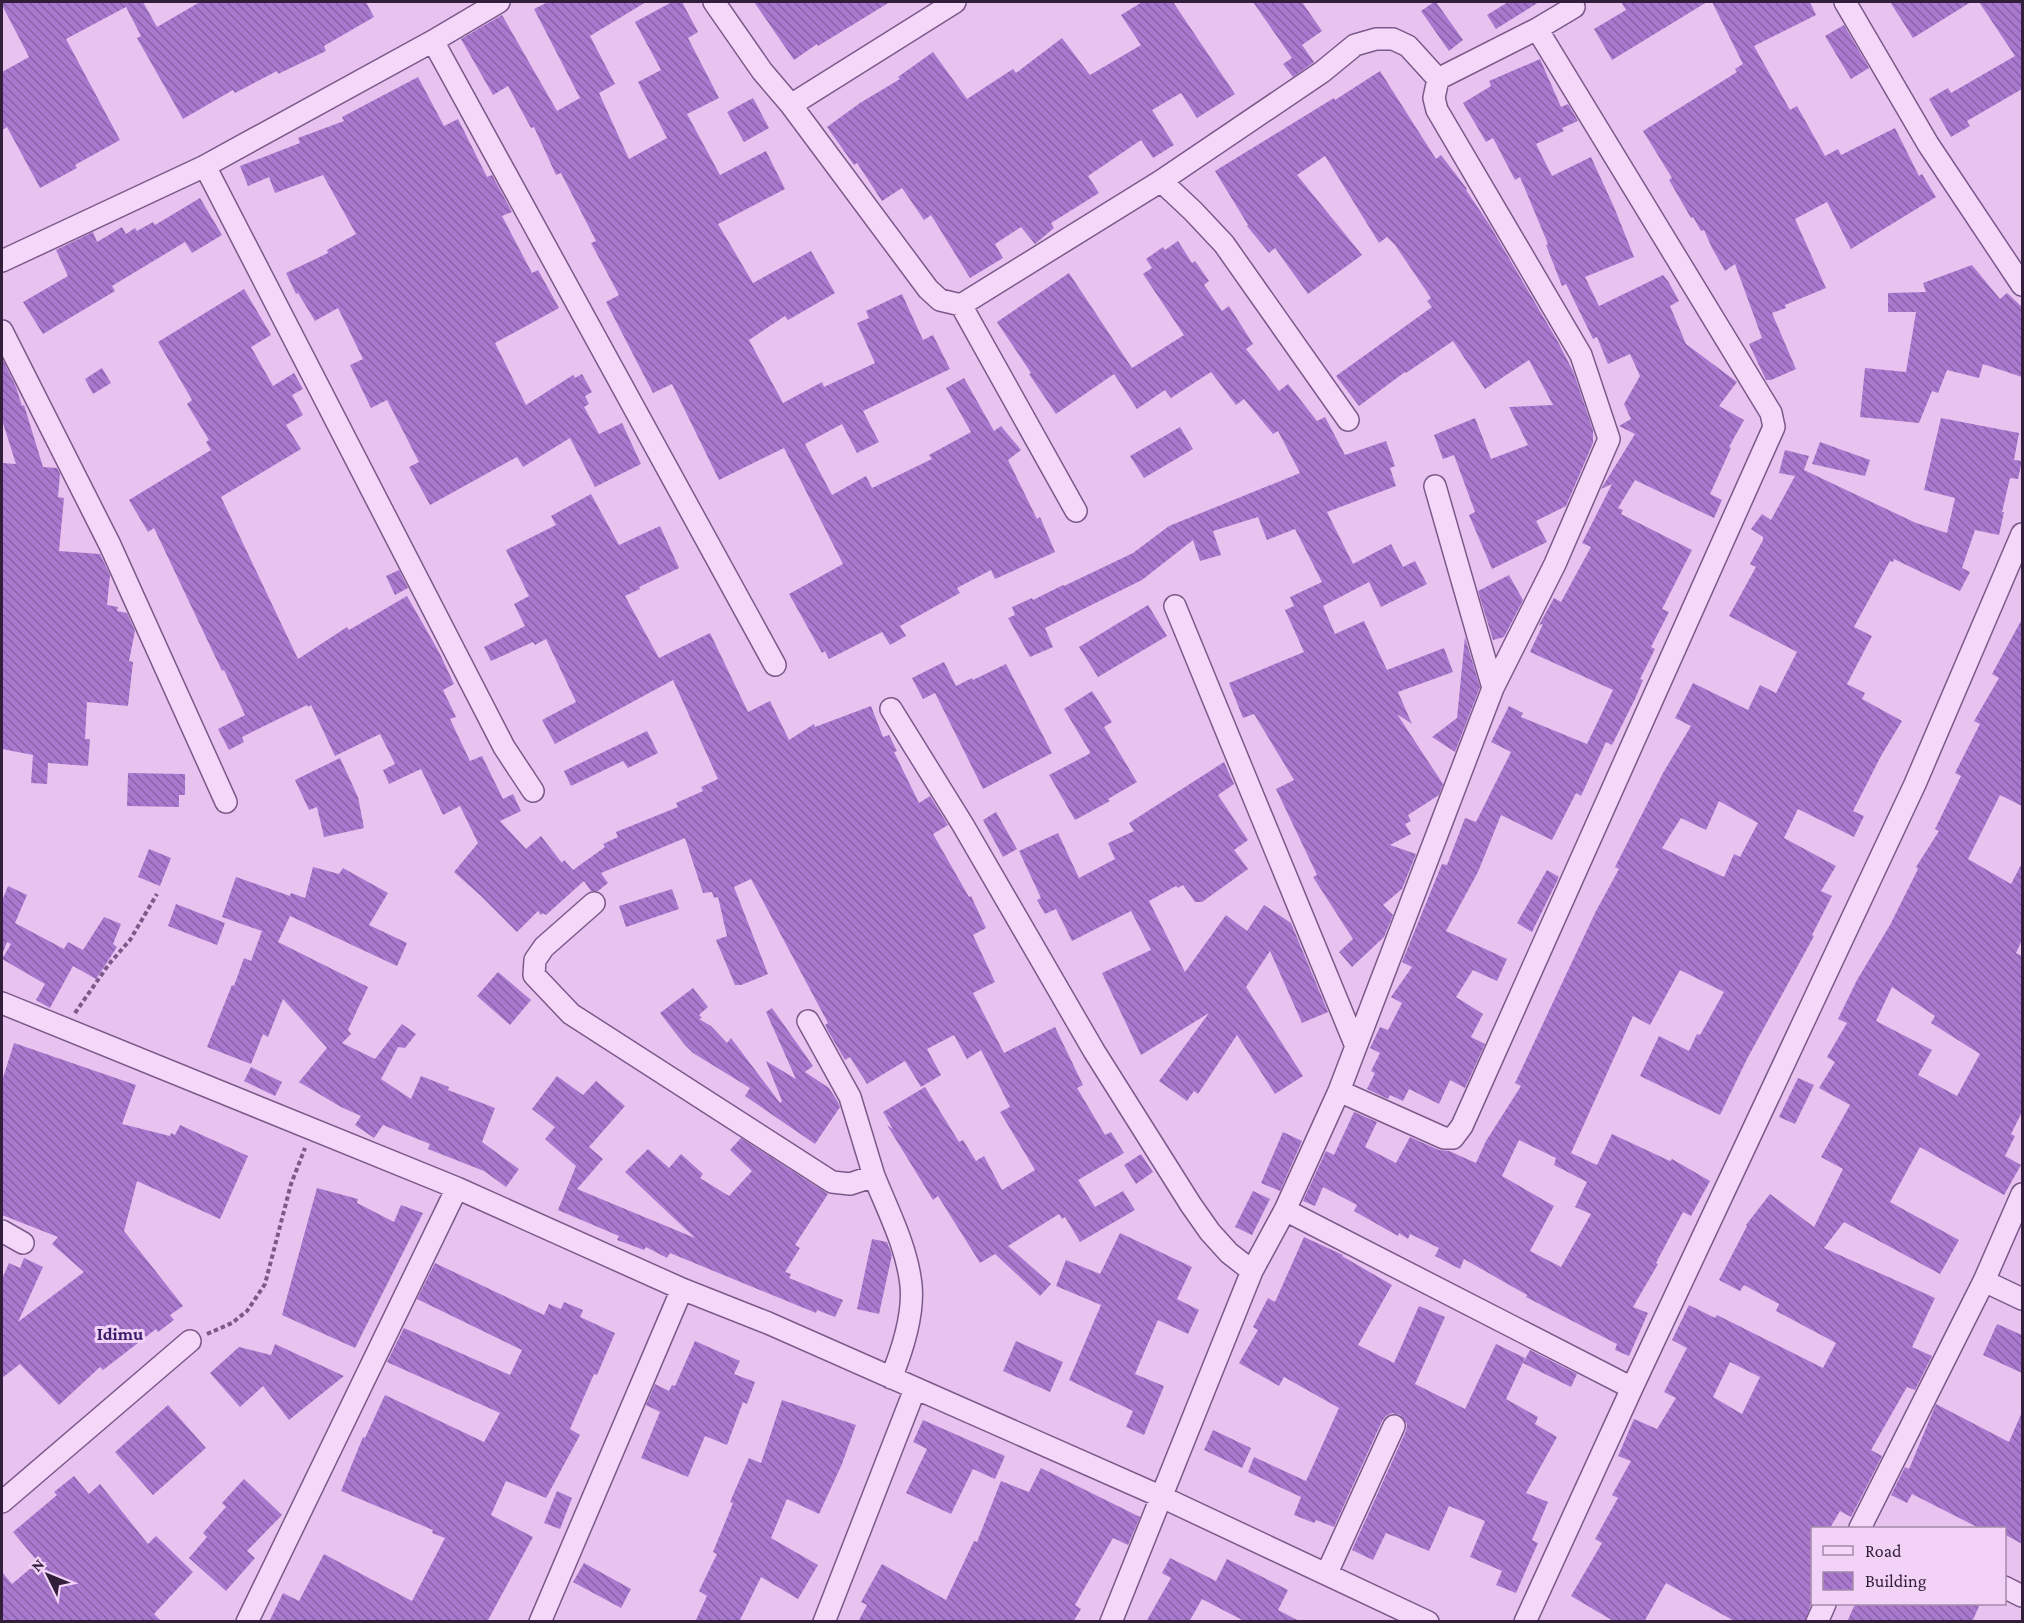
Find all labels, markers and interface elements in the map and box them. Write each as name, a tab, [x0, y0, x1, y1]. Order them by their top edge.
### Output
district label: Idimu	[97, 1324, 144, 1344]
legend	[1811, 1527, 2006, 1605]
text: Road	[1865, 1541, 1902, 1561]
north arrow	[18, 1545, 78, 1605]
text: N	[27, 1555, 47, 1575]
text: Building	[1865, 1571, 1927, 1591]

